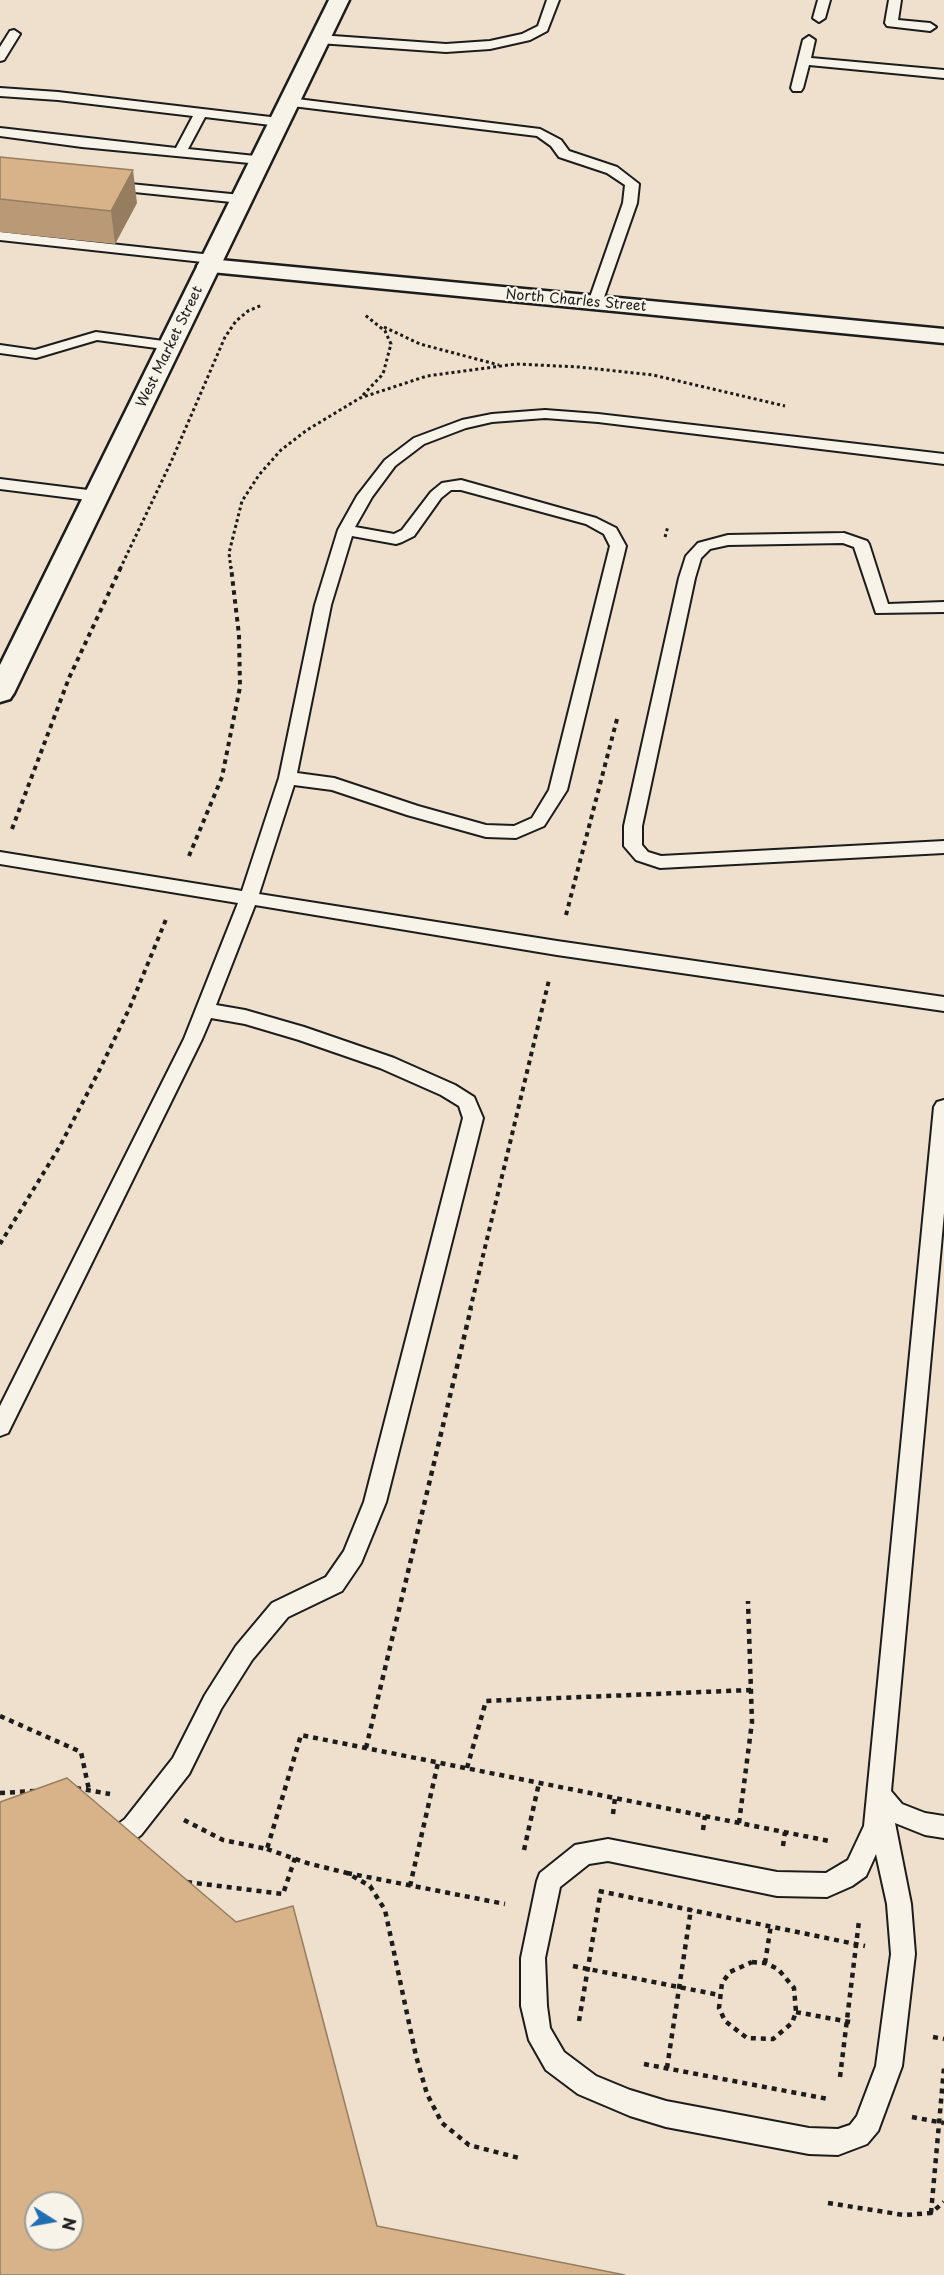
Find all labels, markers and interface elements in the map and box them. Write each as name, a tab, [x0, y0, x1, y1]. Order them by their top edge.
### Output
street label: West Market Street	[133, 284, 207, 410]
street label: North Charles Street	[505, 286, 647, 316]
north arrow	[24, 2191, 84, 2251]
text: N	[57, 2216, 83, 2233]

